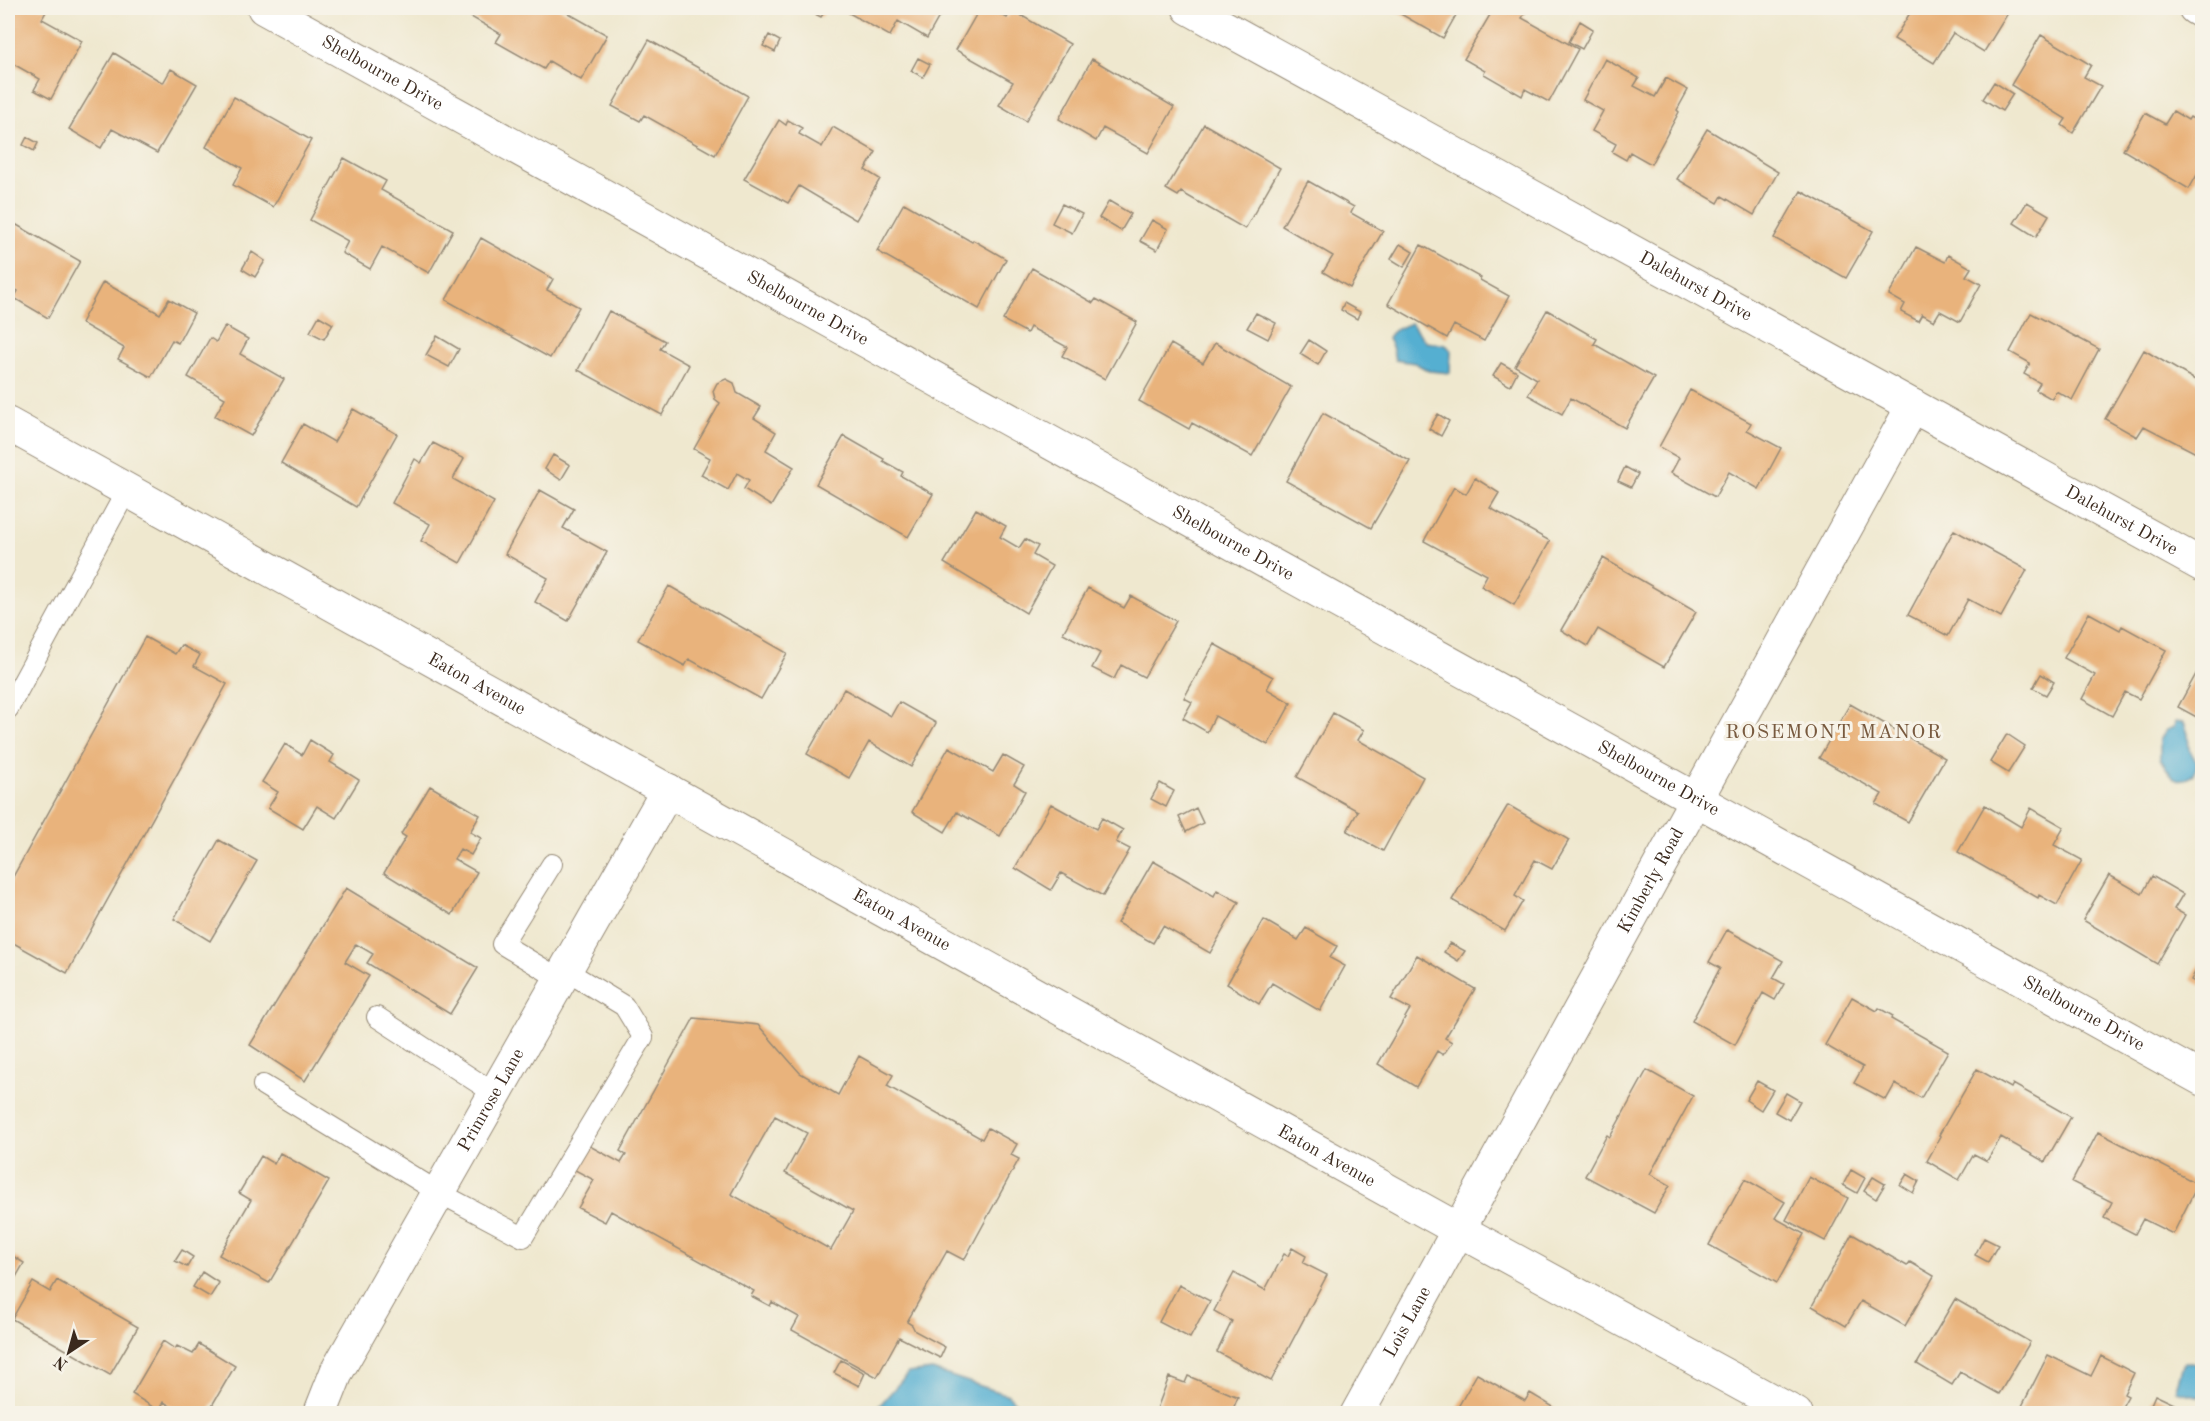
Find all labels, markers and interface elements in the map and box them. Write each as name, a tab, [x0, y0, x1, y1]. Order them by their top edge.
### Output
street label: Shelbourne Drive	[318, 33, 446, 114]
street label: Dalehurst Drive	[1636, 248, 1755, 325]
street label: Shelbourne Drive	[744, 268, 871, 349]
street label: Dalehurst Drive	[2062, 483, 2181, 559]
street label: Shelbourne Drive	[1169, 503, 1297, 584]
street label: Eaton Avenue	[425, 650, 528, 719]
district label: ROSEMONT MANOR	[1725, 723, 1943, 743]
street label: Shelbourne Drive	[1595, 738, 1722, 819]
street label: Kimberly Road	[1615, 825, 1687, 936]
street label: Eaton Avenue	[850, 886, 953, 955]
street label: Shelbourne Drive	[2020, 973, 2147, 1054]
street label: Primrose Lane	[455, 1046, 528, 1155]
street label: Eaton Avenue	[1274, 1122, 1378, 1191]
street label: Lois Lane	[1381, 1284, 1434, 1360]
north arrow	[39, 1322, 99, 1382]
text: N	[51, 1352, 71, 1373]

